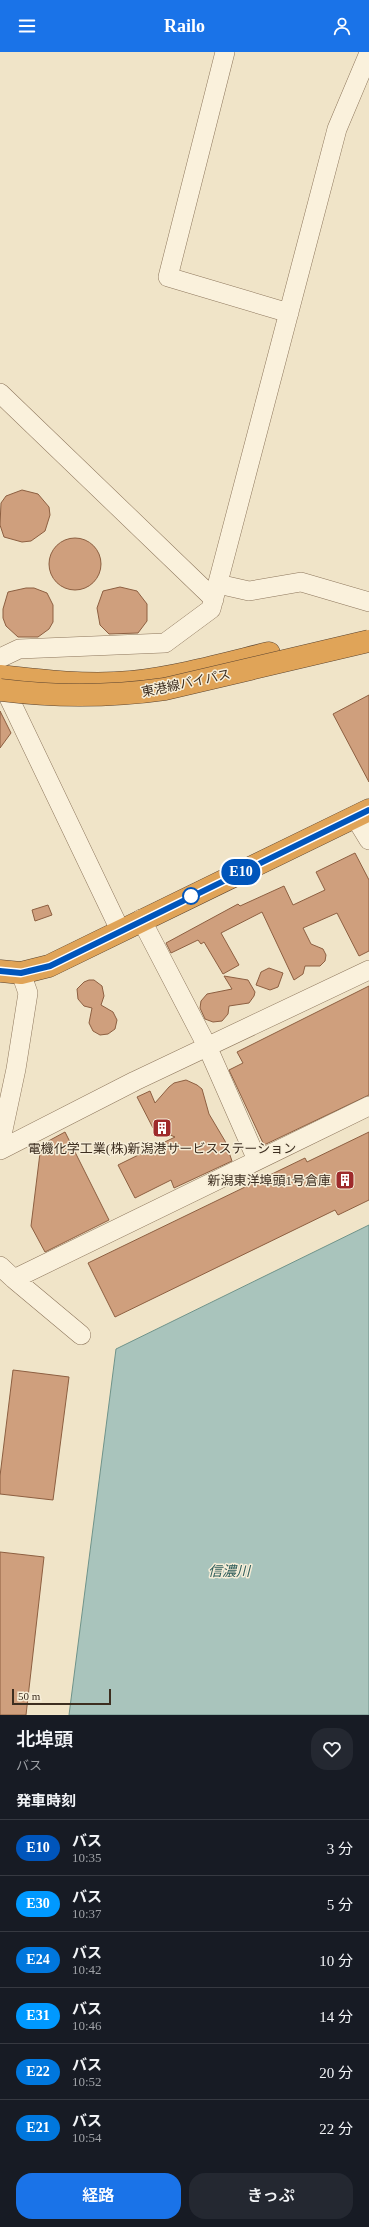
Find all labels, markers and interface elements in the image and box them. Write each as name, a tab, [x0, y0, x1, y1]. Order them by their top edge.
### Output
icon: menu	[16, 15, 38, 37]
icon: person	[331, 15, 353, 37]
text: Railo	[164, 16, 205, 36]
street label: 東港線バイパス	[140, 666, 232, 700]
line badge: E10	[218, 859, 264, 885]
text: E10	[229, 864, 253, 879]
unlabelled marker	[182, 887, 200, 905]
building icon: 電機化学工業(株)新潟港サービスステーション	[151, 1117, 173, 1139]
place label: 電機化学工業(株)新潟港サービスステーション	[28, 1141, 296, 1156]
building icon: 新潟東洋埠頭1号倉庫	[334, 1169, 356, 1191]
place label: 新潟東洋埠頭1号倉庫	[207, 1173, 331, 1188]
water label: 信濃川	[208, 1564, 252, 1579]
scale bar	[12, 1687, 111, 1706]
text: 50 m	[18, 1690, 40, 1702]
button: heart	[311, 1728, 353, 1770]
text: 北埠頭	[16, 1729, 73, 1750]
text: バス	[16, 1758, 42, 1773]
text: 発車時刻	[16, 1793, 76, 1809]
text: バス	[72, 1833, 102, 1849]
text: E10	[26, 1840, 50, 1855]
text: 3 分	[327, 1841, 353, 1857]
text: 10:35	[72, 1850, 102, 1865]
text: バス	[72, 1889, 102, 1905]
text: E30	[26, 1896, 50, 1911]
text: 5 分	[327, 1897, 353, 1913]
text: 10:37	[72, 1906, 102, 1921]
text: バス	[72, 1945, 102, 1961]
text: E24	[26, 1952, 50, 1967]
text: 10 分	[319, 1953, 353, 1969]
text: 10:42	[72, 1962, 102, 1977]
text: バス	[72, 2001, 102, 2017]
text: E31	[26, 2008, 50, 2023]
text: 14 分	[319, 2009, 353, 2025]
text: 10:46	[72, 2018, 102, 2033]
text: バス	[72, 2057, 102, 2073]
text: E22	[26, 2064, 50, 2079]
text: 20 分	[319, 2065, 353, 2081]
text: 10:52	[72, 2074, 102, 2089]
text: バス	[72, 2113, 102, 2129]
text: E21	[26, 2120, 50, 2135]
text: 22 分	[319, 2121, 353, 2137]
text: 10:54	[72, 2130, 102, 2145]
button: 経路	[16, 2173, 181, 2219]
button: きっぷ	[189, 2173, 353, 2219]

